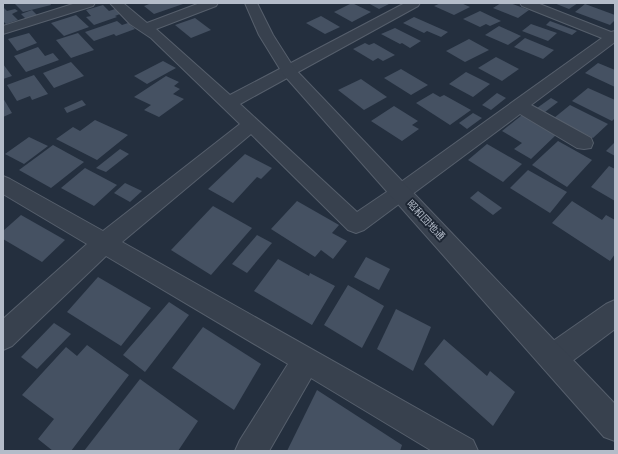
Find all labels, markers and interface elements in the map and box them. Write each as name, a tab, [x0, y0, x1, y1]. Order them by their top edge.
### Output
street label: 昭和団地通	[405, 198, 447, 242]

